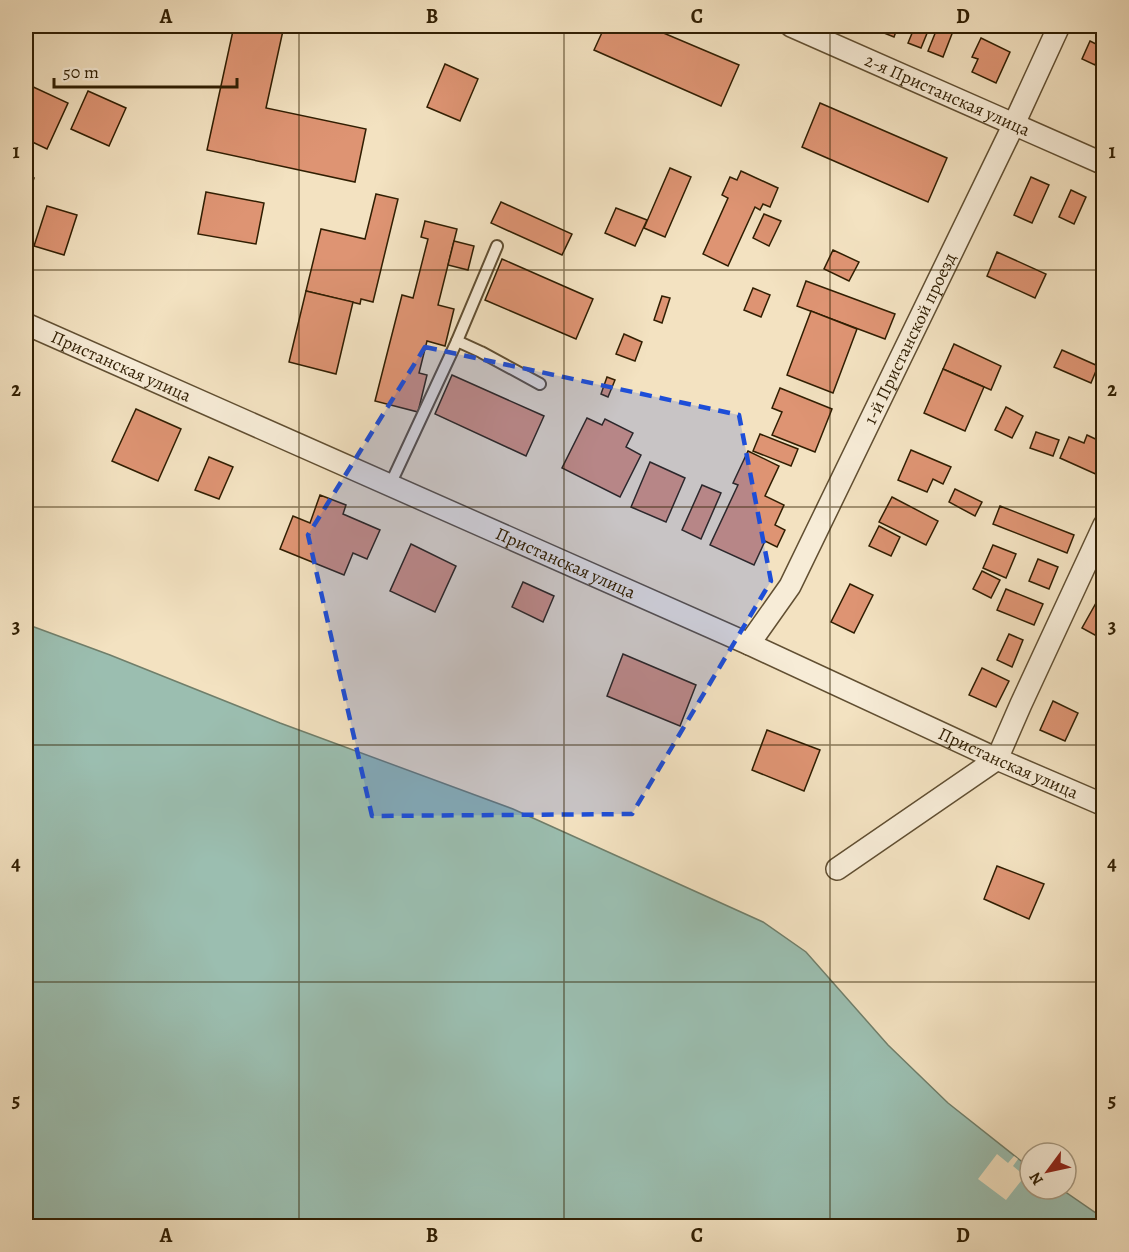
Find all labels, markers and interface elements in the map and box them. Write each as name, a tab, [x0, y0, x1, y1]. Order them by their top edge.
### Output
text: A	[159, 3, 173, 30]
text: B	[426, 3, 438, 30]
text: C	[691, 3, 703, 30]
text: D	[956, 3, 970, 30]
street label: 2-я Пристанская улица	[861, 48, 1034, 142]
scale bar	[54, 51, 237, 89]
text: 50 m	[63, 60, 99, 84]
text: 1	[12, 138, 20, 165]
text: 1	[1108, 138, 1116, 165]
street label: 1-й Пристанской проезд	[858, 249, 962, 428]
street label: Пристанская улица	[47, 325, 196, 408]
text: 2	[11, 376, 21, 403]
text: 2	[1107, 376, 1117, 403]
street label: Пристанская улица	[492, 521, 640, 605]
text: 3	[12, 613, 20, 640]
text: 3	[1108, 613, 1116, 640]
street label: Пристанская улица	[934, 721, 1083, 805]
text: 4	[11, 850, 21, 877]
text: 4	[1107, 850, 1117, 877]
text: 5	[12, 1087, 20, 1114]
text: 5	[1108, 1087, 1116, 1114]
north arrow	[1018, 1141, 1078, 1201]
text: N	[1024, 1167, 1049, 1190]
text: A	[159, 1222, 173, 1249]
text: B	[426, 1222, 438, 1249]
text: C	[691, 1222, 703, 1249]
text: D	[956, 1222, 970, 1249]

